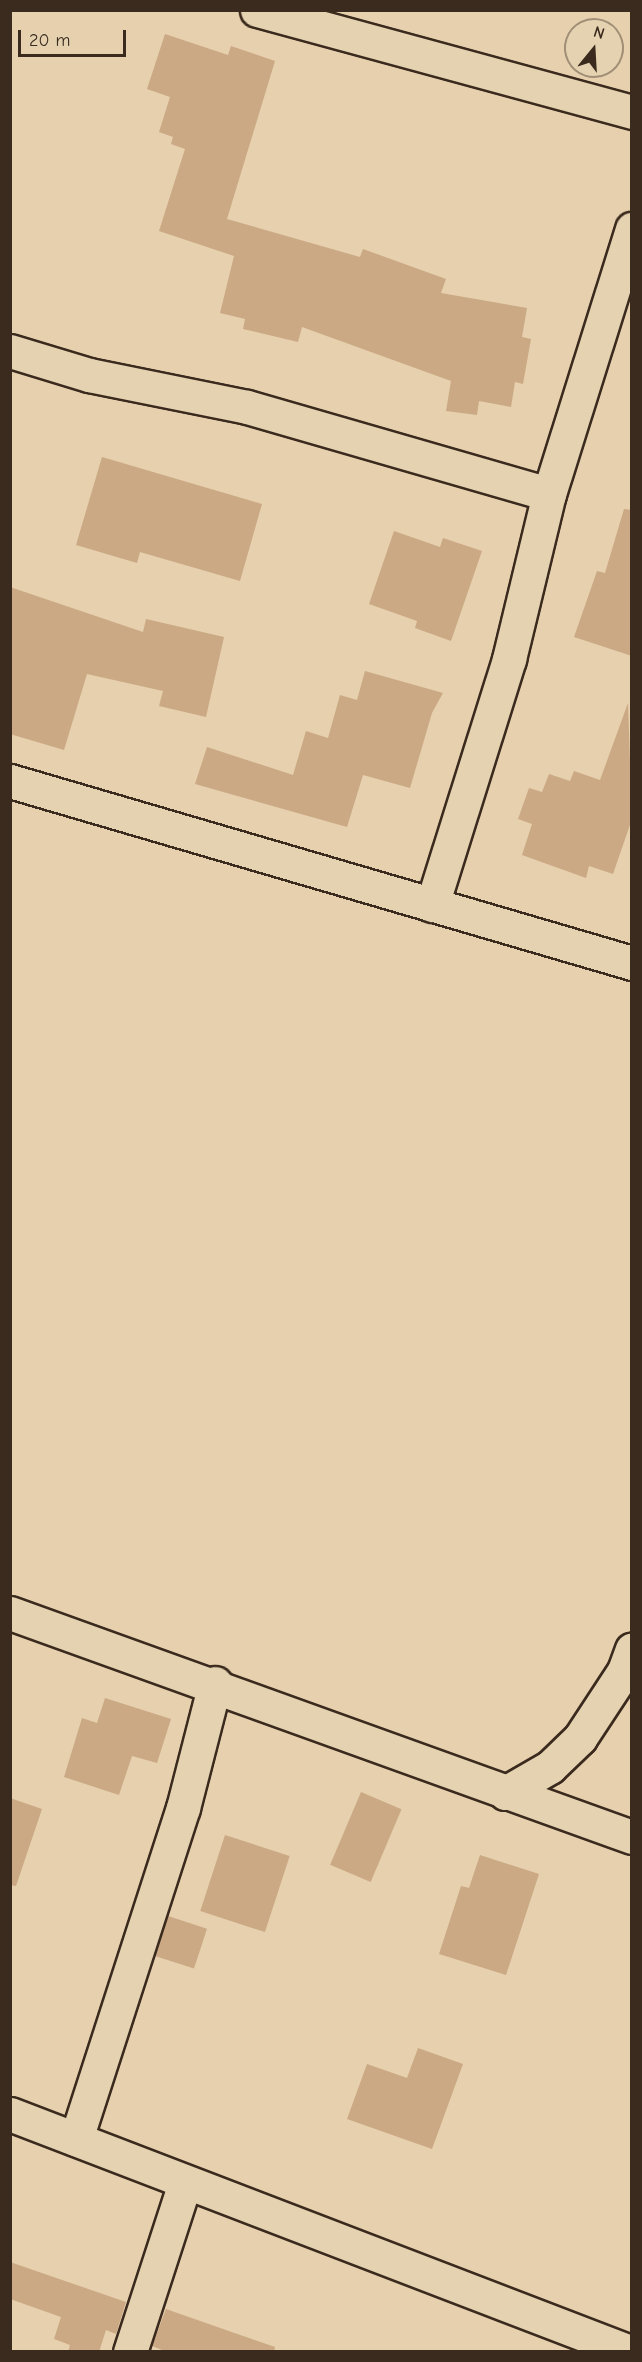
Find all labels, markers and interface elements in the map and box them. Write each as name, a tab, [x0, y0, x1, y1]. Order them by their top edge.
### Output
scale bar	[21, 18, 129, 56]
north arrow	[564, 18, 624, 78]
text: N	[591, 23, 607, 43]
text: 20 m	[29, 30, 70, 51]

